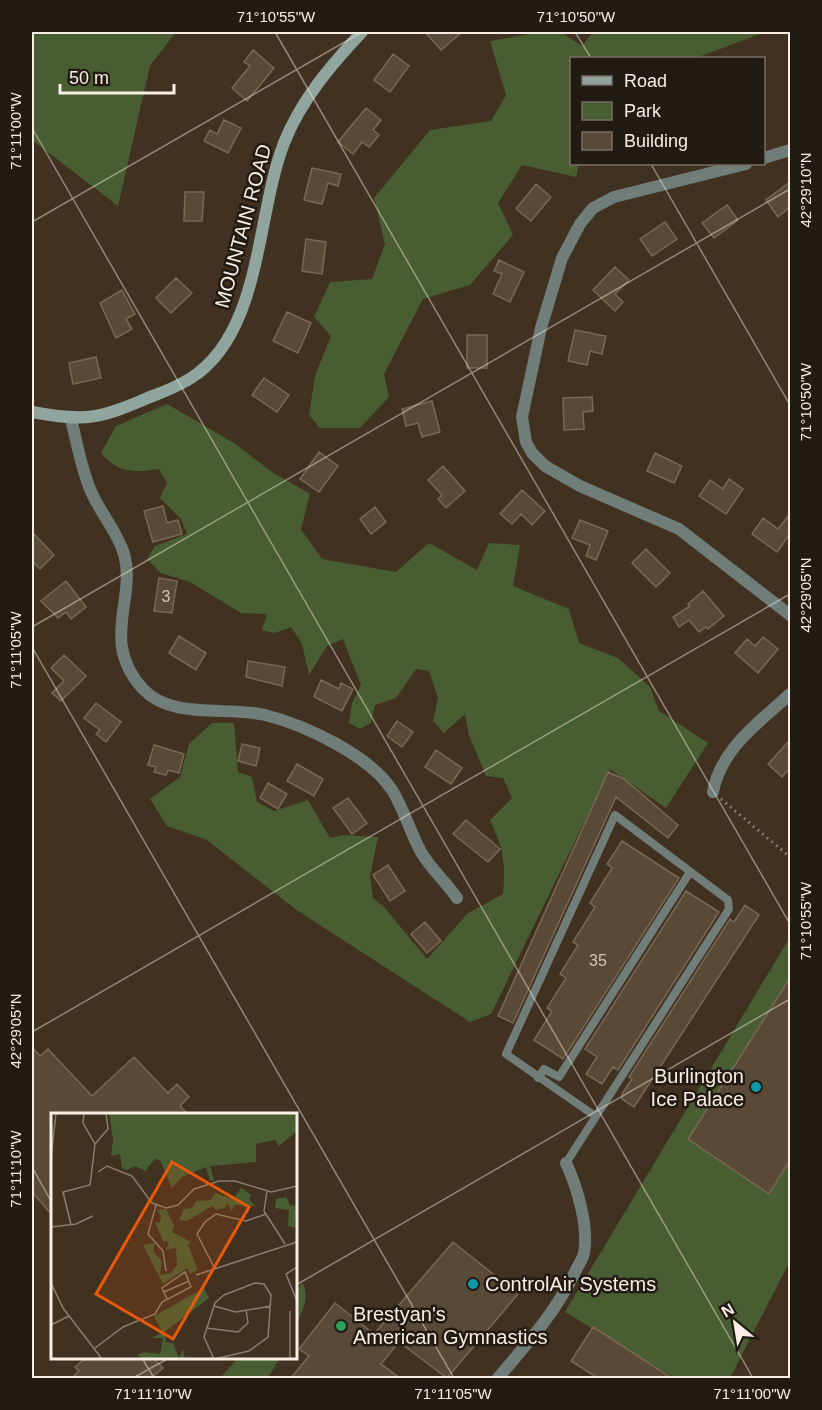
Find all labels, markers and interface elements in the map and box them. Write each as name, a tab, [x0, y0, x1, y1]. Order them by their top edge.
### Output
text: 71°10'55"W	[237, 8, 316, 25]
text: 71°10'50"W	[537, 8, 616, 25]
scale bar	[60, 57, 174, 95]
legend	[570, 57, 765, 165]
text: 50 m	[69, 68, 109, 88]
text: Road	[624, 71, 667, 91]
text: 71°11'00"W	[7, 92, 24, 170]
text: Park	[624, 101, 662, 121]
text: Building	[624, 131, 688, 151]
street label: MOUNTAIN ROAD	[211, 142, 275, 310]
text: 42°29'10"N	[797, 152, 814, 228]
text: 71°10'50"W	[797, 362, 814, 441]
text: 42°29'05"N	[797, 557, 814, 633]
house number: 3	[162, 588, 171, 605]
text: 71°11'05"W	[7, 611, 24, 689]
text: 71°10'55"W	[797, 881, 814, 960]
house number: 35	[589, 952, 607, 969]
text: 42°29'05"N	[7, 993, 24, 1069]
place label: Burlington Ice Palace	[651, 1065, 744, 1110]
marker: Burlington Ice Palace	[749, 1080, 763, 1094]
inset map	[51, 1113, 297, 1359]
text: 71°11'10"W	[7, 1130, 24, 1208]
place label: ControlAir Systems	[485, 1273, 656, 1295]
marker: ControlAir Systems	[466, 1277, 480, 1291]
north arrow	[705, 1293, 765, 1353]
text: N	[718, 1300, 737, 1321]
place label: Brestyan's American Gymnastics	[353, 1303, 548, 1348]
marker: Brestyan's American Gymnastics	[334, 1319, 348, 1333]
text: 71°11'10"W	[114, 1385, 192, 1402]
text: 71°11'05"W	[414, 1385, 492, 1402]
text: 71°11'00"W	[713, 1385, 791, 1402]

